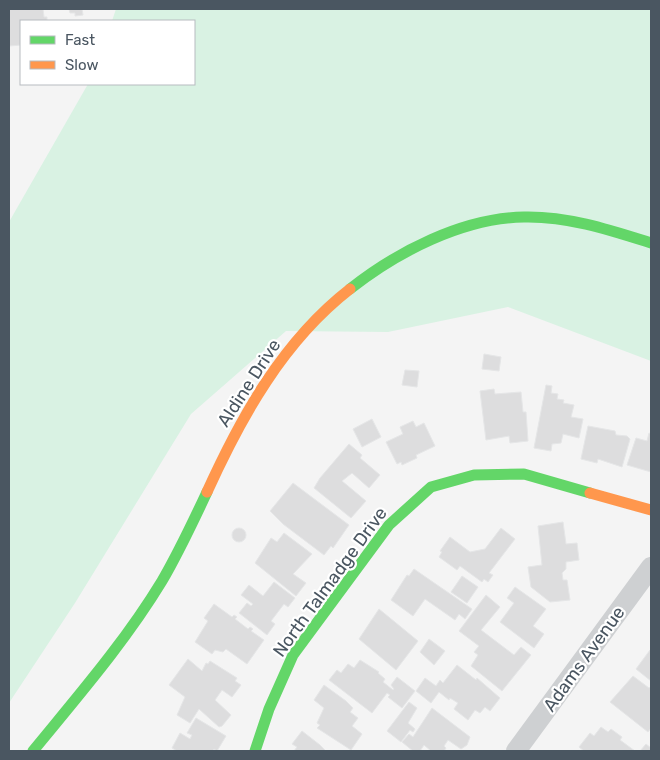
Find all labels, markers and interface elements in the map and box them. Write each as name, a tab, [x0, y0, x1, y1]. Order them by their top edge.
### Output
legend	[20, 20, 195, 85]
text: Fast	[65, 31, 95, 49]
text: Slow	[65, 56, 98, 74]
street label: Aldine Drive	[212, 335, 286, 431]
street label: North Talmadge Drive	[268, 503, 392, 661]
street label: Adams Avenue	[538, 602, 630, 716]

